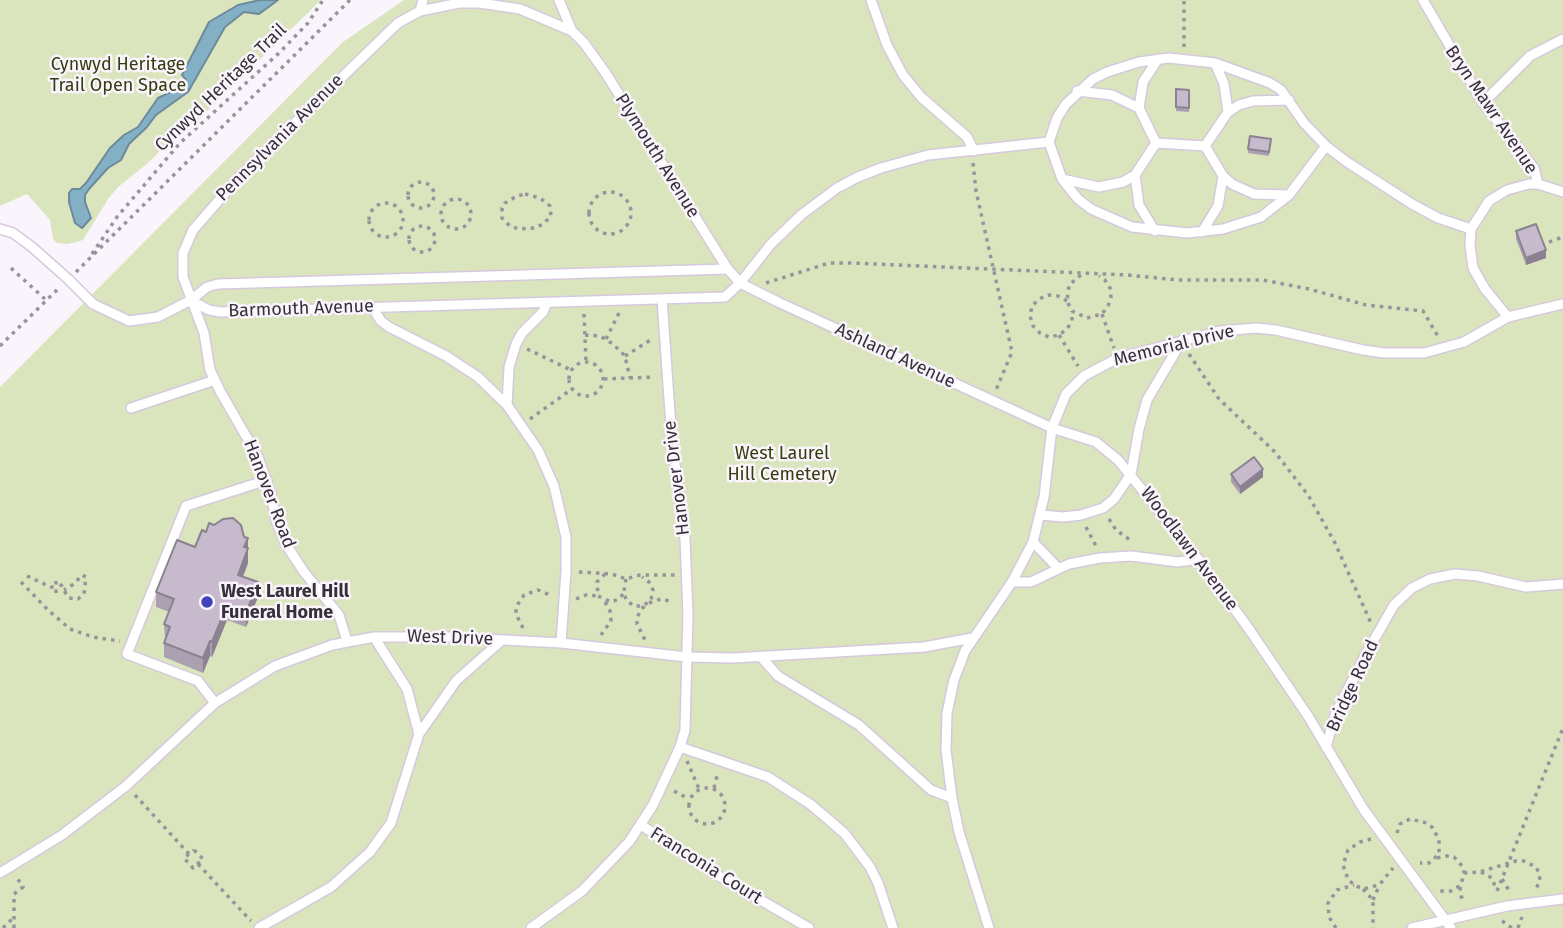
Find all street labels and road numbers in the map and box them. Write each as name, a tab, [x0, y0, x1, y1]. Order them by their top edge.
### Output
street label: Cynwyd Heritage Trail	[151, 20, 291, 156]
street label: Bryn Mawr Avenue	[1440, 42, 1542, 178]
street label: Pennsylvania Avenue	[212, 70, 348, 206]
street label: Plymouth Avenue	[610, 90, 704, 222]
street label: Barmouth Avenue	[228, 296, 374, 322]
street label: Ashland Avenue	[831, 319, 959, 393]
street label: Memorial Drive	[1111, 321, 1237, 371]
street label: Hanover Drive	[659, 419, 695, 537]
street label: Hanover Road	[238, 437, 300, 551]
street label: Woodlawn Avenue	[1135, 483, 1243, 615]
street label: West Drive	[406, 626, 494, 650]
street label: Bridge Road	[1322, 637, 1384, 735]
street label: Franconia Court	[646, 823, 766, 909]

